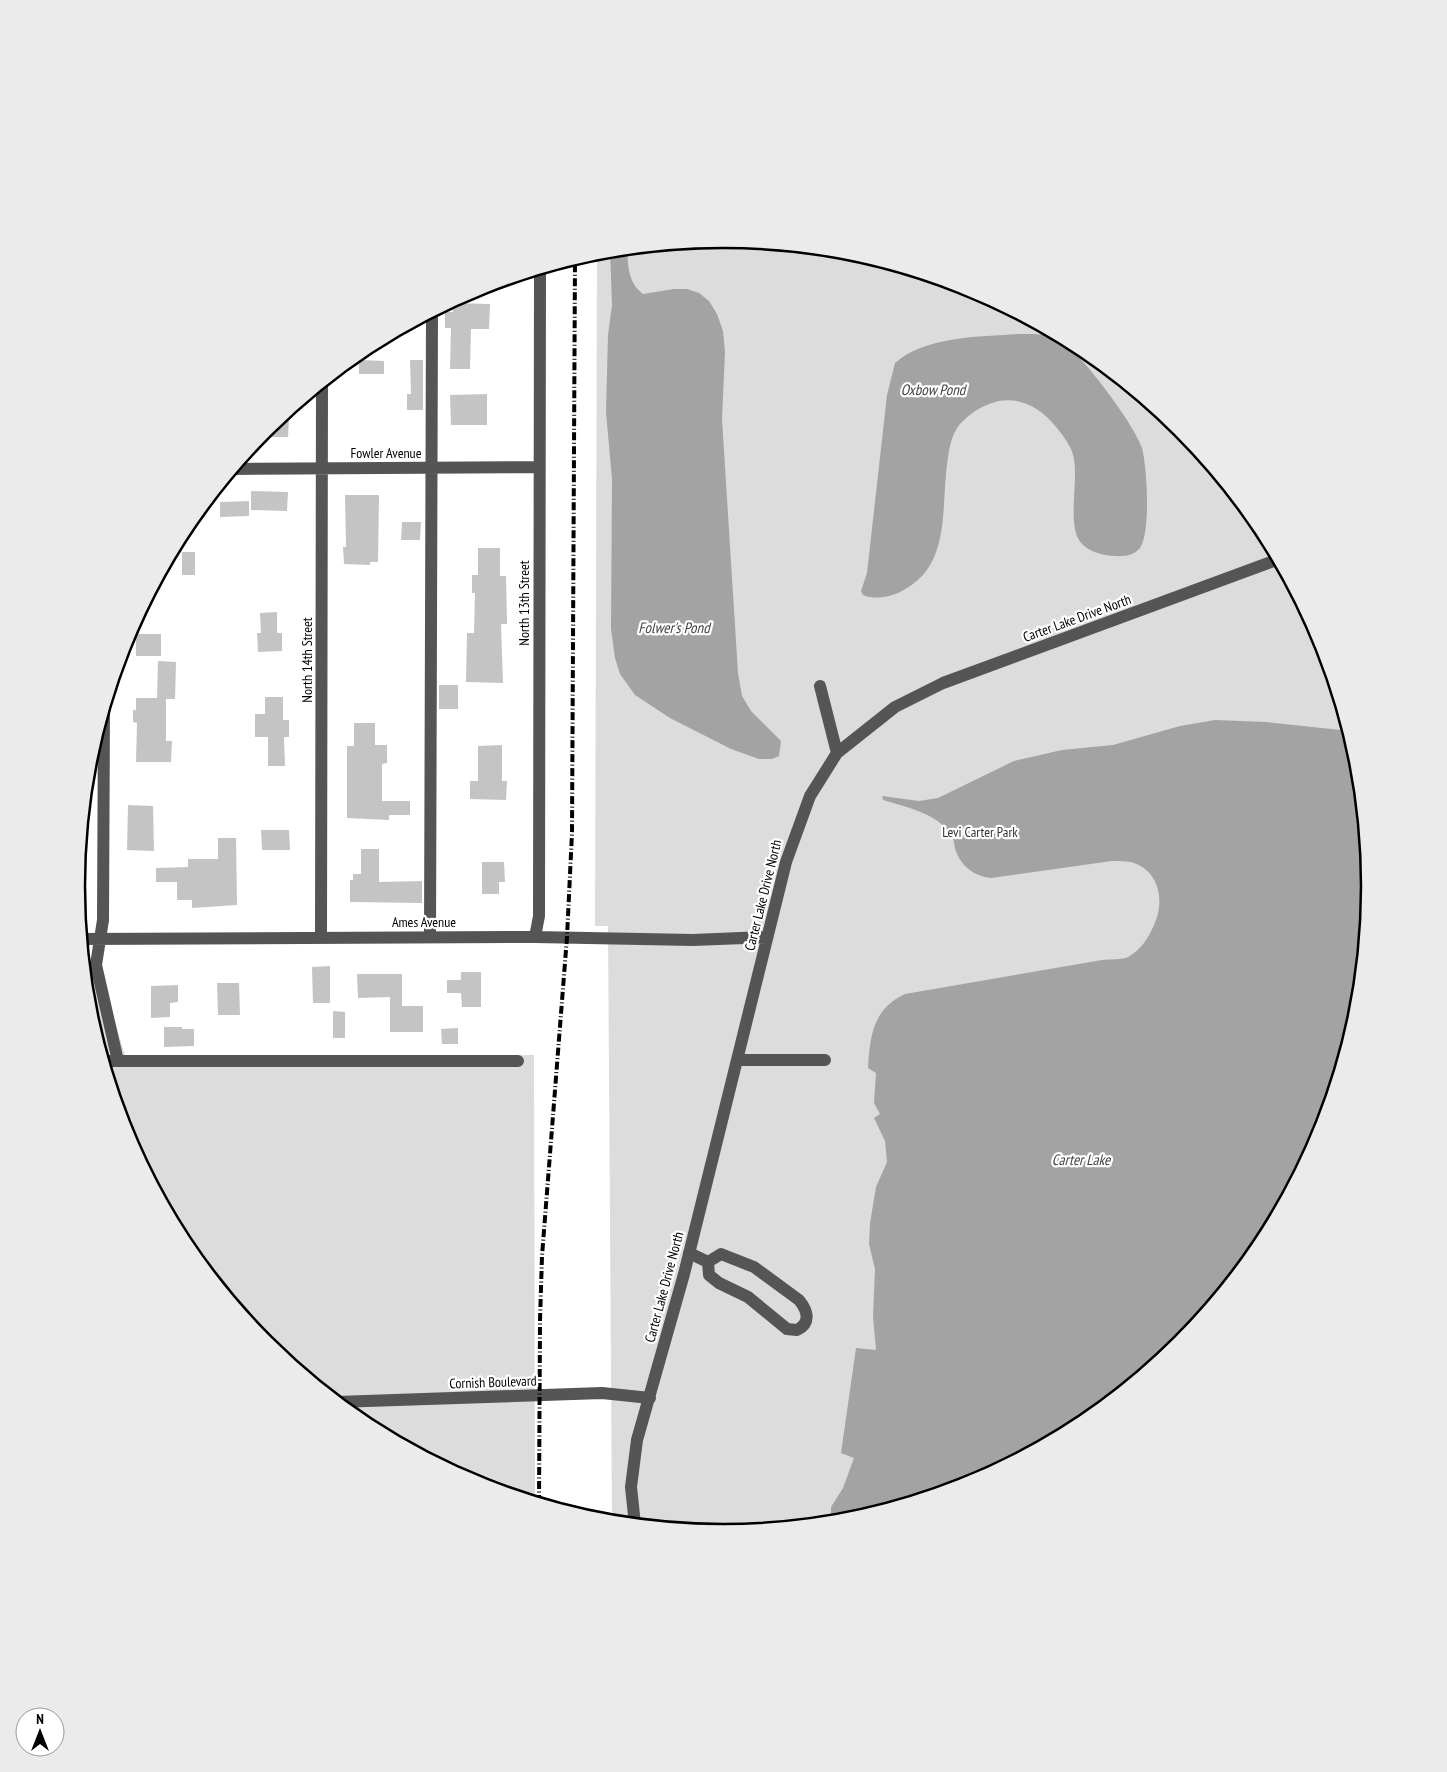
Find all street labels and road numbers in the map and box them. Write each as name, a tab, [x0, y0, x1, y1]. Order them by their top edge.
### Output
street label: Fowler Avenue	[351, 444, 422, 462]
street label: North 13th Street	[515, 560, 533, 646]
street label: Carter Lake Drive North	[1020, 590, 1134, 646]
street label: North 14th Street	[298, 617, 316, 703]
street label: Carter Lake Drive North	[741, 838, 785, 952]
street label: Ames Avenue	[392, 913, 456, 931]
street label: Carter Lake Drive North	[641, 1230, 687, 1344]
street label: Cornish Boulevard	[449, 1371, 537, 1393]

